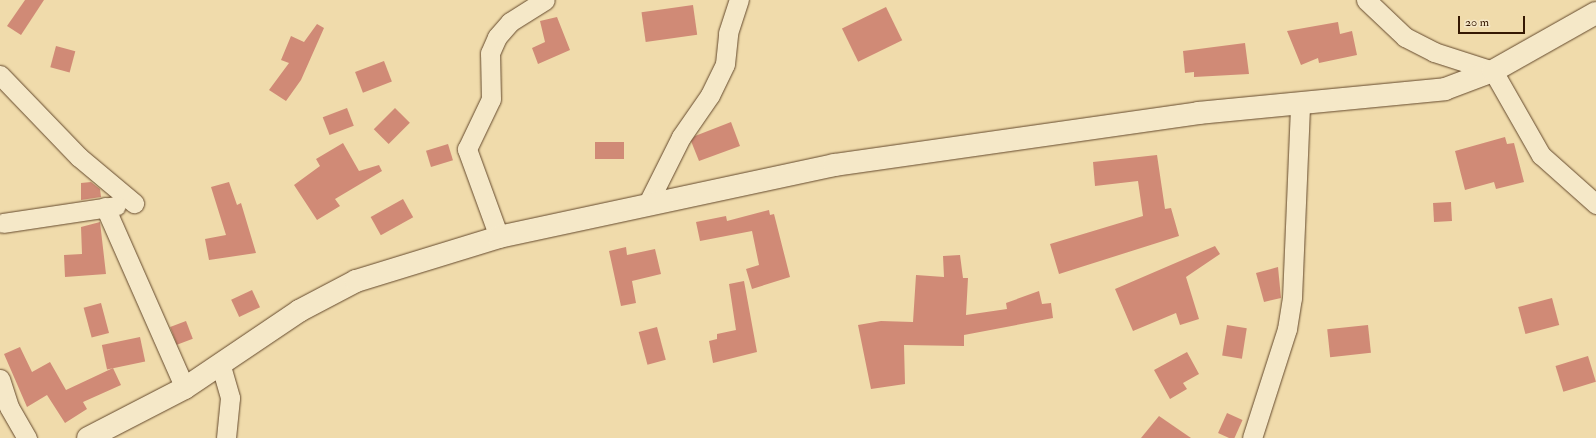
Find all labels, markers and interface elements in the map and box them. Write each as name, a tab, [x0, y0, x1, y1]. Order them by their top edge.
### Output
scale bar	[1460, 8, 1527, 34]
text: 20 m	[1465, 15, 1489, 30]

